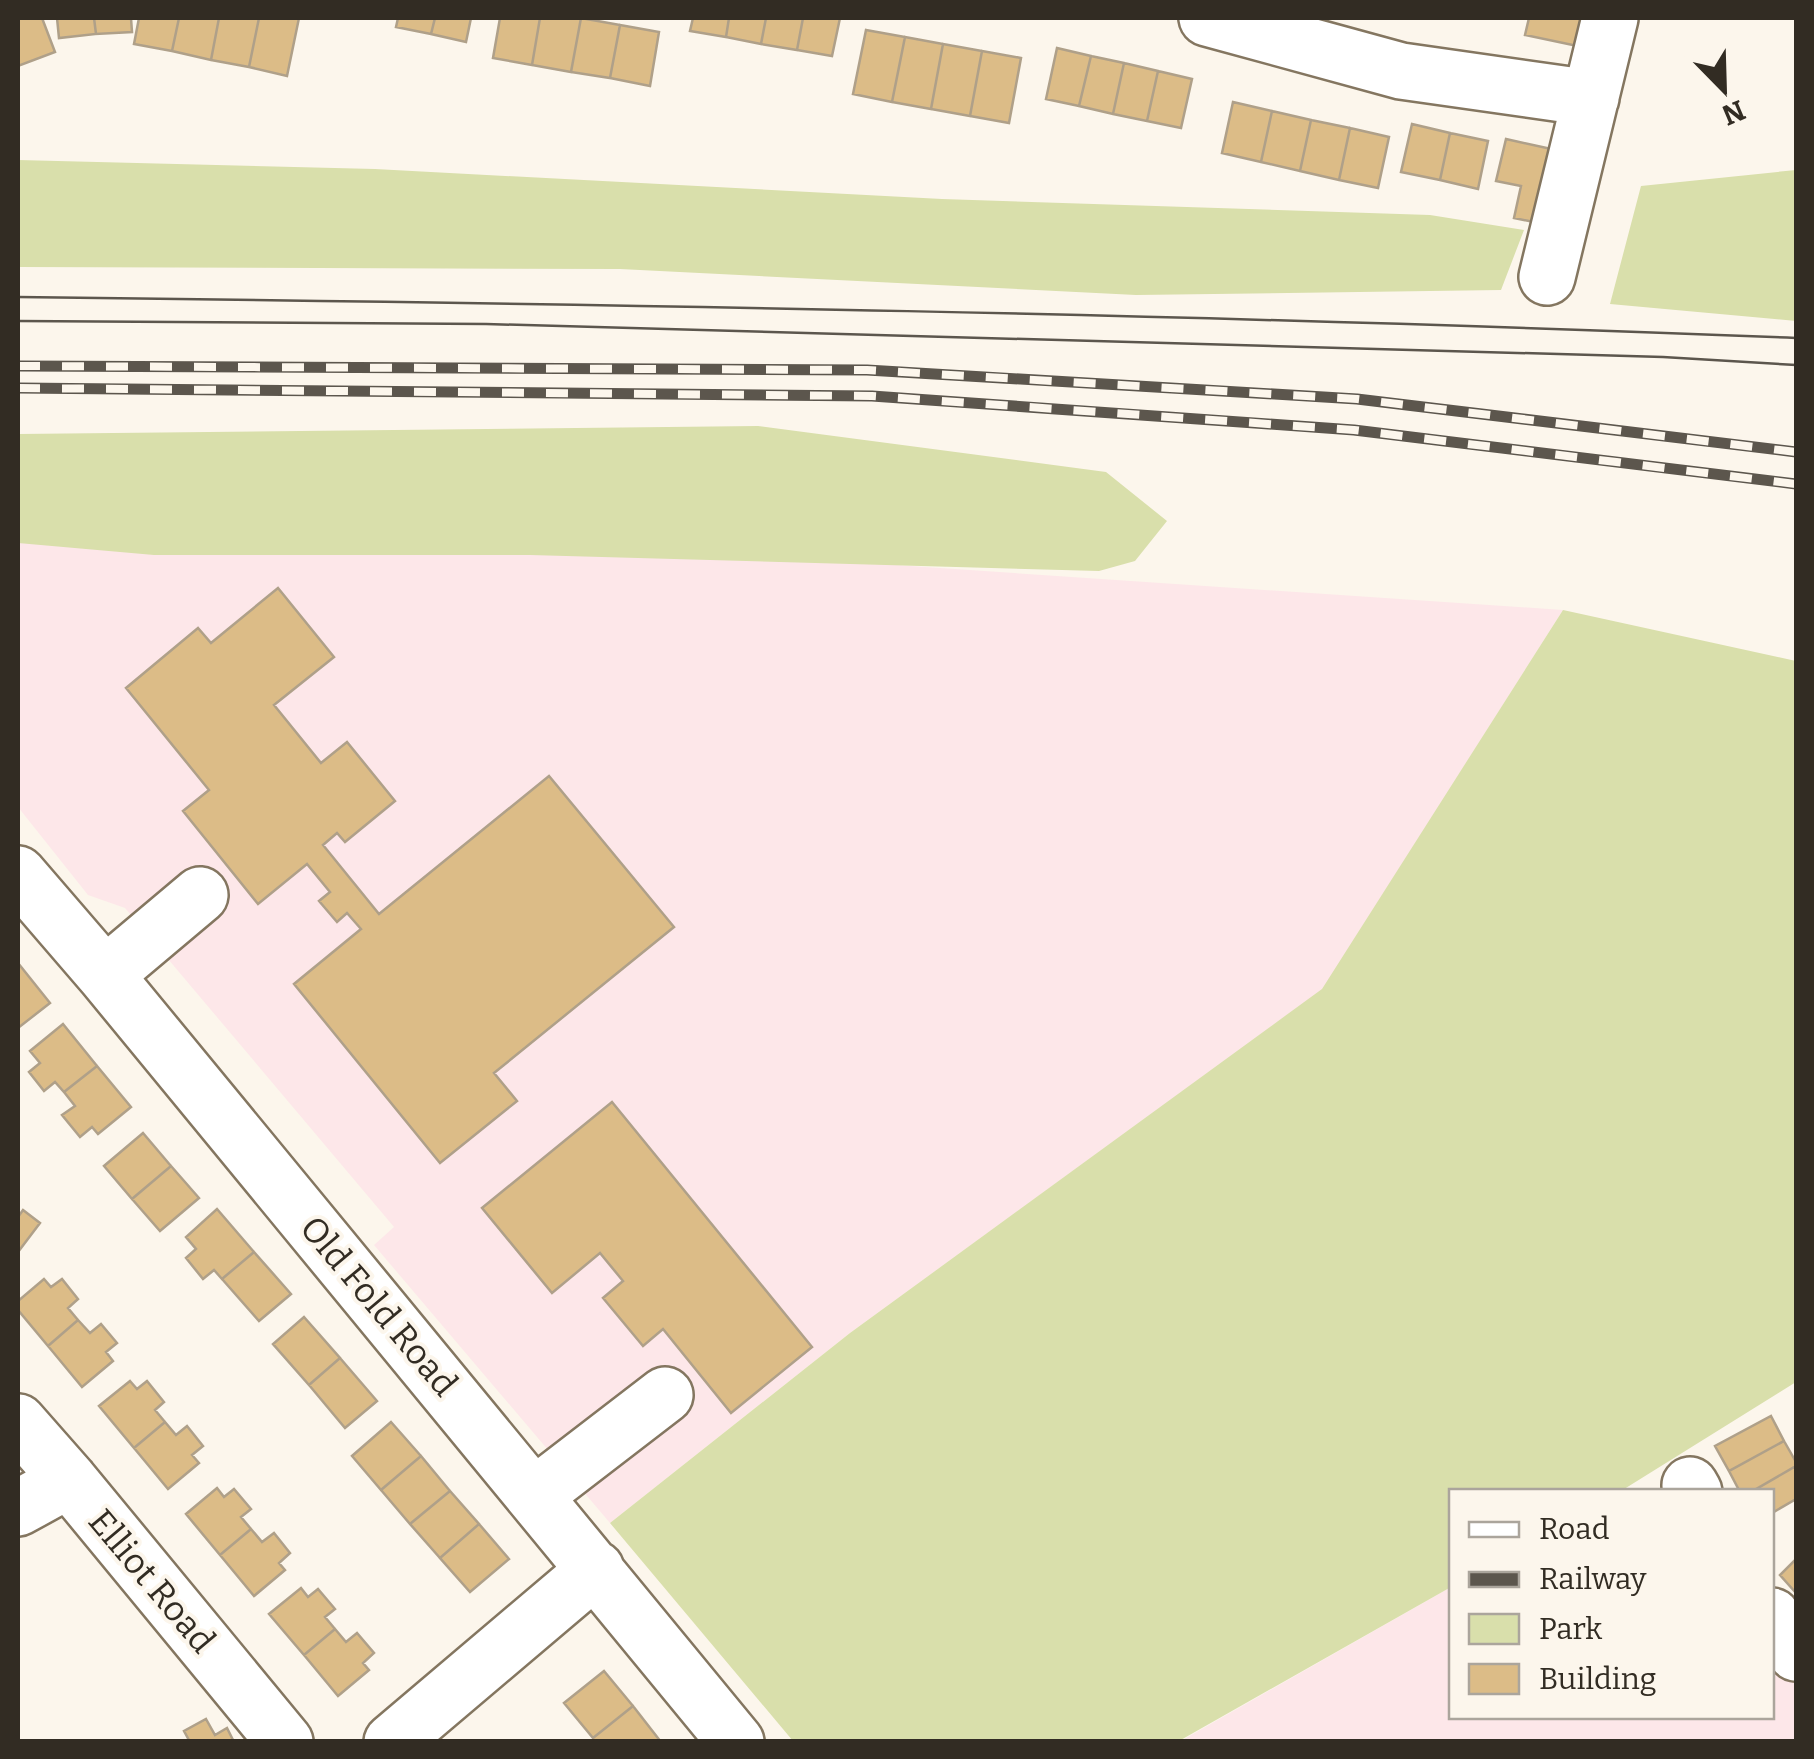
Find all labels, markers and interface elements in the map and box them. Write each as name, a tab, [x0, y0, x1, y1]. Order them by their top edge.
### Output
north arrow	[1674, 40, 1774, 140]
text: N	[1717, 93, 1750, 132]
street label: Old Fold Road	[292, 1207, 466, 1405]
legend	[1449, 1489, 1774, 1719]
street label: Elliot Road	[80, 1501, 224, 1661]
text: Road	[1539, 1511, 1610, 1547]
text: Railway	[1539, 1561, 1647, 1597]
text: Park	[1539, 1611, 1602, 1647]
text: Building	[1539, 1661, 1657, 1697]

